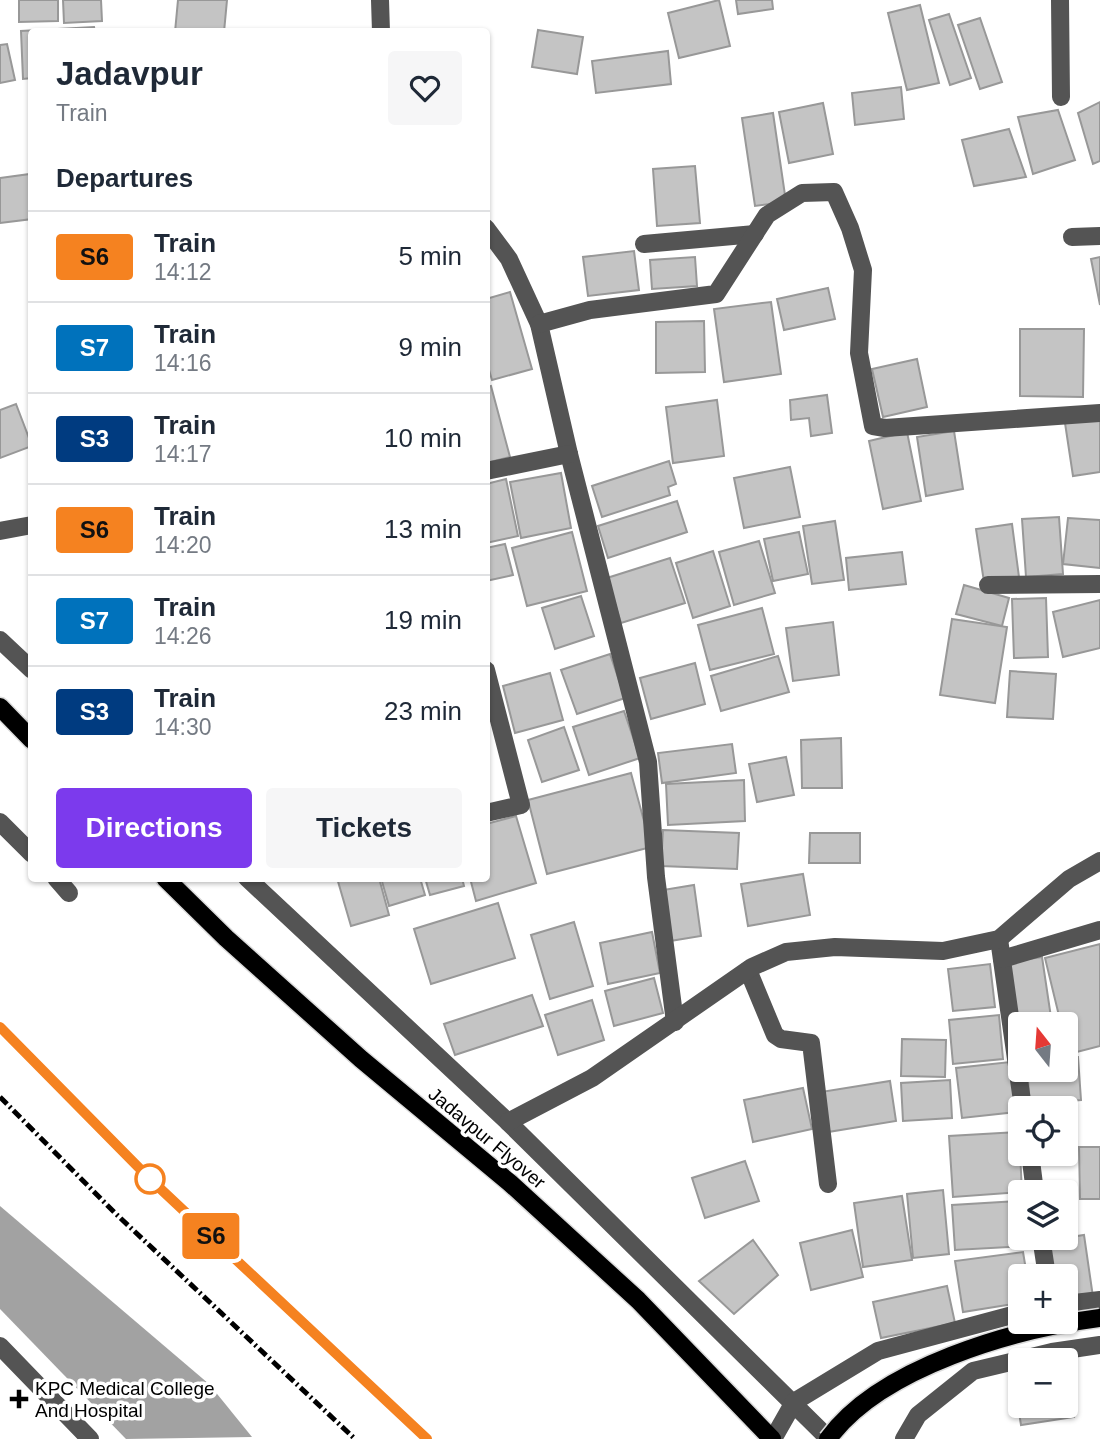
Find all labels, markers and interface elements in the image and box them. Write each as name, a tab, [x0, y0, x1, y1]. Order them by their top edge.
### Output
button: heart	[388, 51, 462, 125]
text: Jadavpur	[56, 55, 203, 92]
text: Train	[56, 100, 108, 126]
text: Departures	[56, 163, 193, 193]
text: Train	[154, 228, 216, 258]
text: 5 min	[398, 241, 462, 271]
text: S6	[80, 243, 109, 270]
text: 14:12	[154, 259, 212, 285]
text: Train	[154, 319, 216, 349]
text: 9 min	[398, 332, 462, 362]
text: S7	[80, 334, 109, 361]
text: 14:16	[154, 350, 212, 376]
text: Train	[154, 410, 216, 440]
text: 10 min	[384, 423, 462, 453]
text: S3	[80, 425, 109, 452]
text: 14:17	[154, 441, 212, 467]
text: Train	[154, 501, 216, 531]
text: 13 min	[384, 514, 462, 544]
text: S6	[80, 516, 109, 543]
text: 14:20	[154, 532, 212, 558]
text: Train	[154, 592, 216, 622]
text: 19 min	[384, 605, 462, 635]
text: S7	[80, 607, 109, 634]
text: 14:26	[154, 623, 212, 649]
text: Train	[154, 683, 216, 713]
text: 23 min	[384, 696, 462, 726]
text: S3	[80, 698, 109, 725]
text: 14:30	[154, 714, 212, 740]
button: Directions	[56, 788, 252, 868]
button: Tickets	[266, 788, 462, 868]
north arrow	[1008, 1012, 1078, 1082]
map controls	[1008, 1012, 1078, 1418]
street label: Jadavpur Flyover	[424, 1083, 550, 1193]
button: locate	[1008, 1096, 1078, 1166]
unlabelled marker	[135, 1164, 165, 1194]
button: layers	[1008, 1180, 1078, 1250]
line badge: S6	[180, 1213, 242, 1259]
text: S6	[196, 1222, 226, 1249]
button: +	[1008, 1264, 1078, 1334]
button: −	[1008, 1348, 1078, 1418]
place label: KPC Medical College And Hospital	[35, 1378, 215, 1421]
marker: KPC Medical College And Hospital	[9, 1389, 29, 1409]

